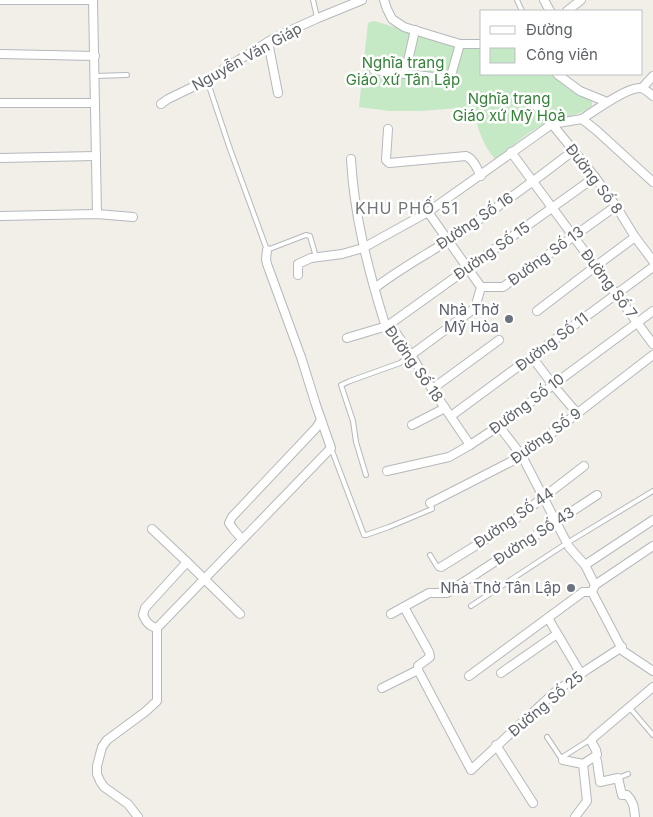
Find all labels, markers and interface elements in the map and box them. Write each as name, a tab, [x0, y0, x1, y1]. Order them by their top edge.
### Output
legend	[480, 10, 643, 75]
street label: Nguyễn Văn Giáp	[188, 18, 305, 95]
text: Đường	[526, 20, 573, 39]
text: Công viên	[526, 45, 598, 64]
park label: Nghĩa trang Giáo xứ Tân Lập	[346, 53, 460, 89]
park label: Nghĩa trang Giáo xứ Mỹ Hoà	[452, 89, 566, 125]
street label: Đường Số 8	[562, 140, 627, 218]
street label: Đường Số 16	[432, 188, 517, 253]
district label: KHU PHỐ 51	[355, 196, 459, 218]
street label: Đường Số 15	[450, 217, 534, 284]
street label: Đường Số 13	[504, 222, 587, 289]
street label: Đường Số 7	[577, 245, 642, 322]
place label: Nhà Thờ Mỹ Hòa	[439, 300, 499, 336]
street label: Đường Số 11	[512, 308, 592, 375]
marker: Nhà Thờ Mỹ Hòa	[503, 313, 515, 325]
street label: Đường Số 18	[381, 322, 448, 406]
street label: Đường Số 10	[485, 369, 568, 438]
street label: Đường Số 9	[507, 404, 585, 468]
street label: Đường Số 44	[470, 483, 557, 552]
street label: Đường Số 43	[490, 502, 578, 569]
place label: Nhà Thờ Tân Lập	[440, 578, 561, 597]
marker: Nhà Thờ Tân Lập	[565, 582, 577, 594]
street label: Đường Số 25	[504, 667, 587, 740]

